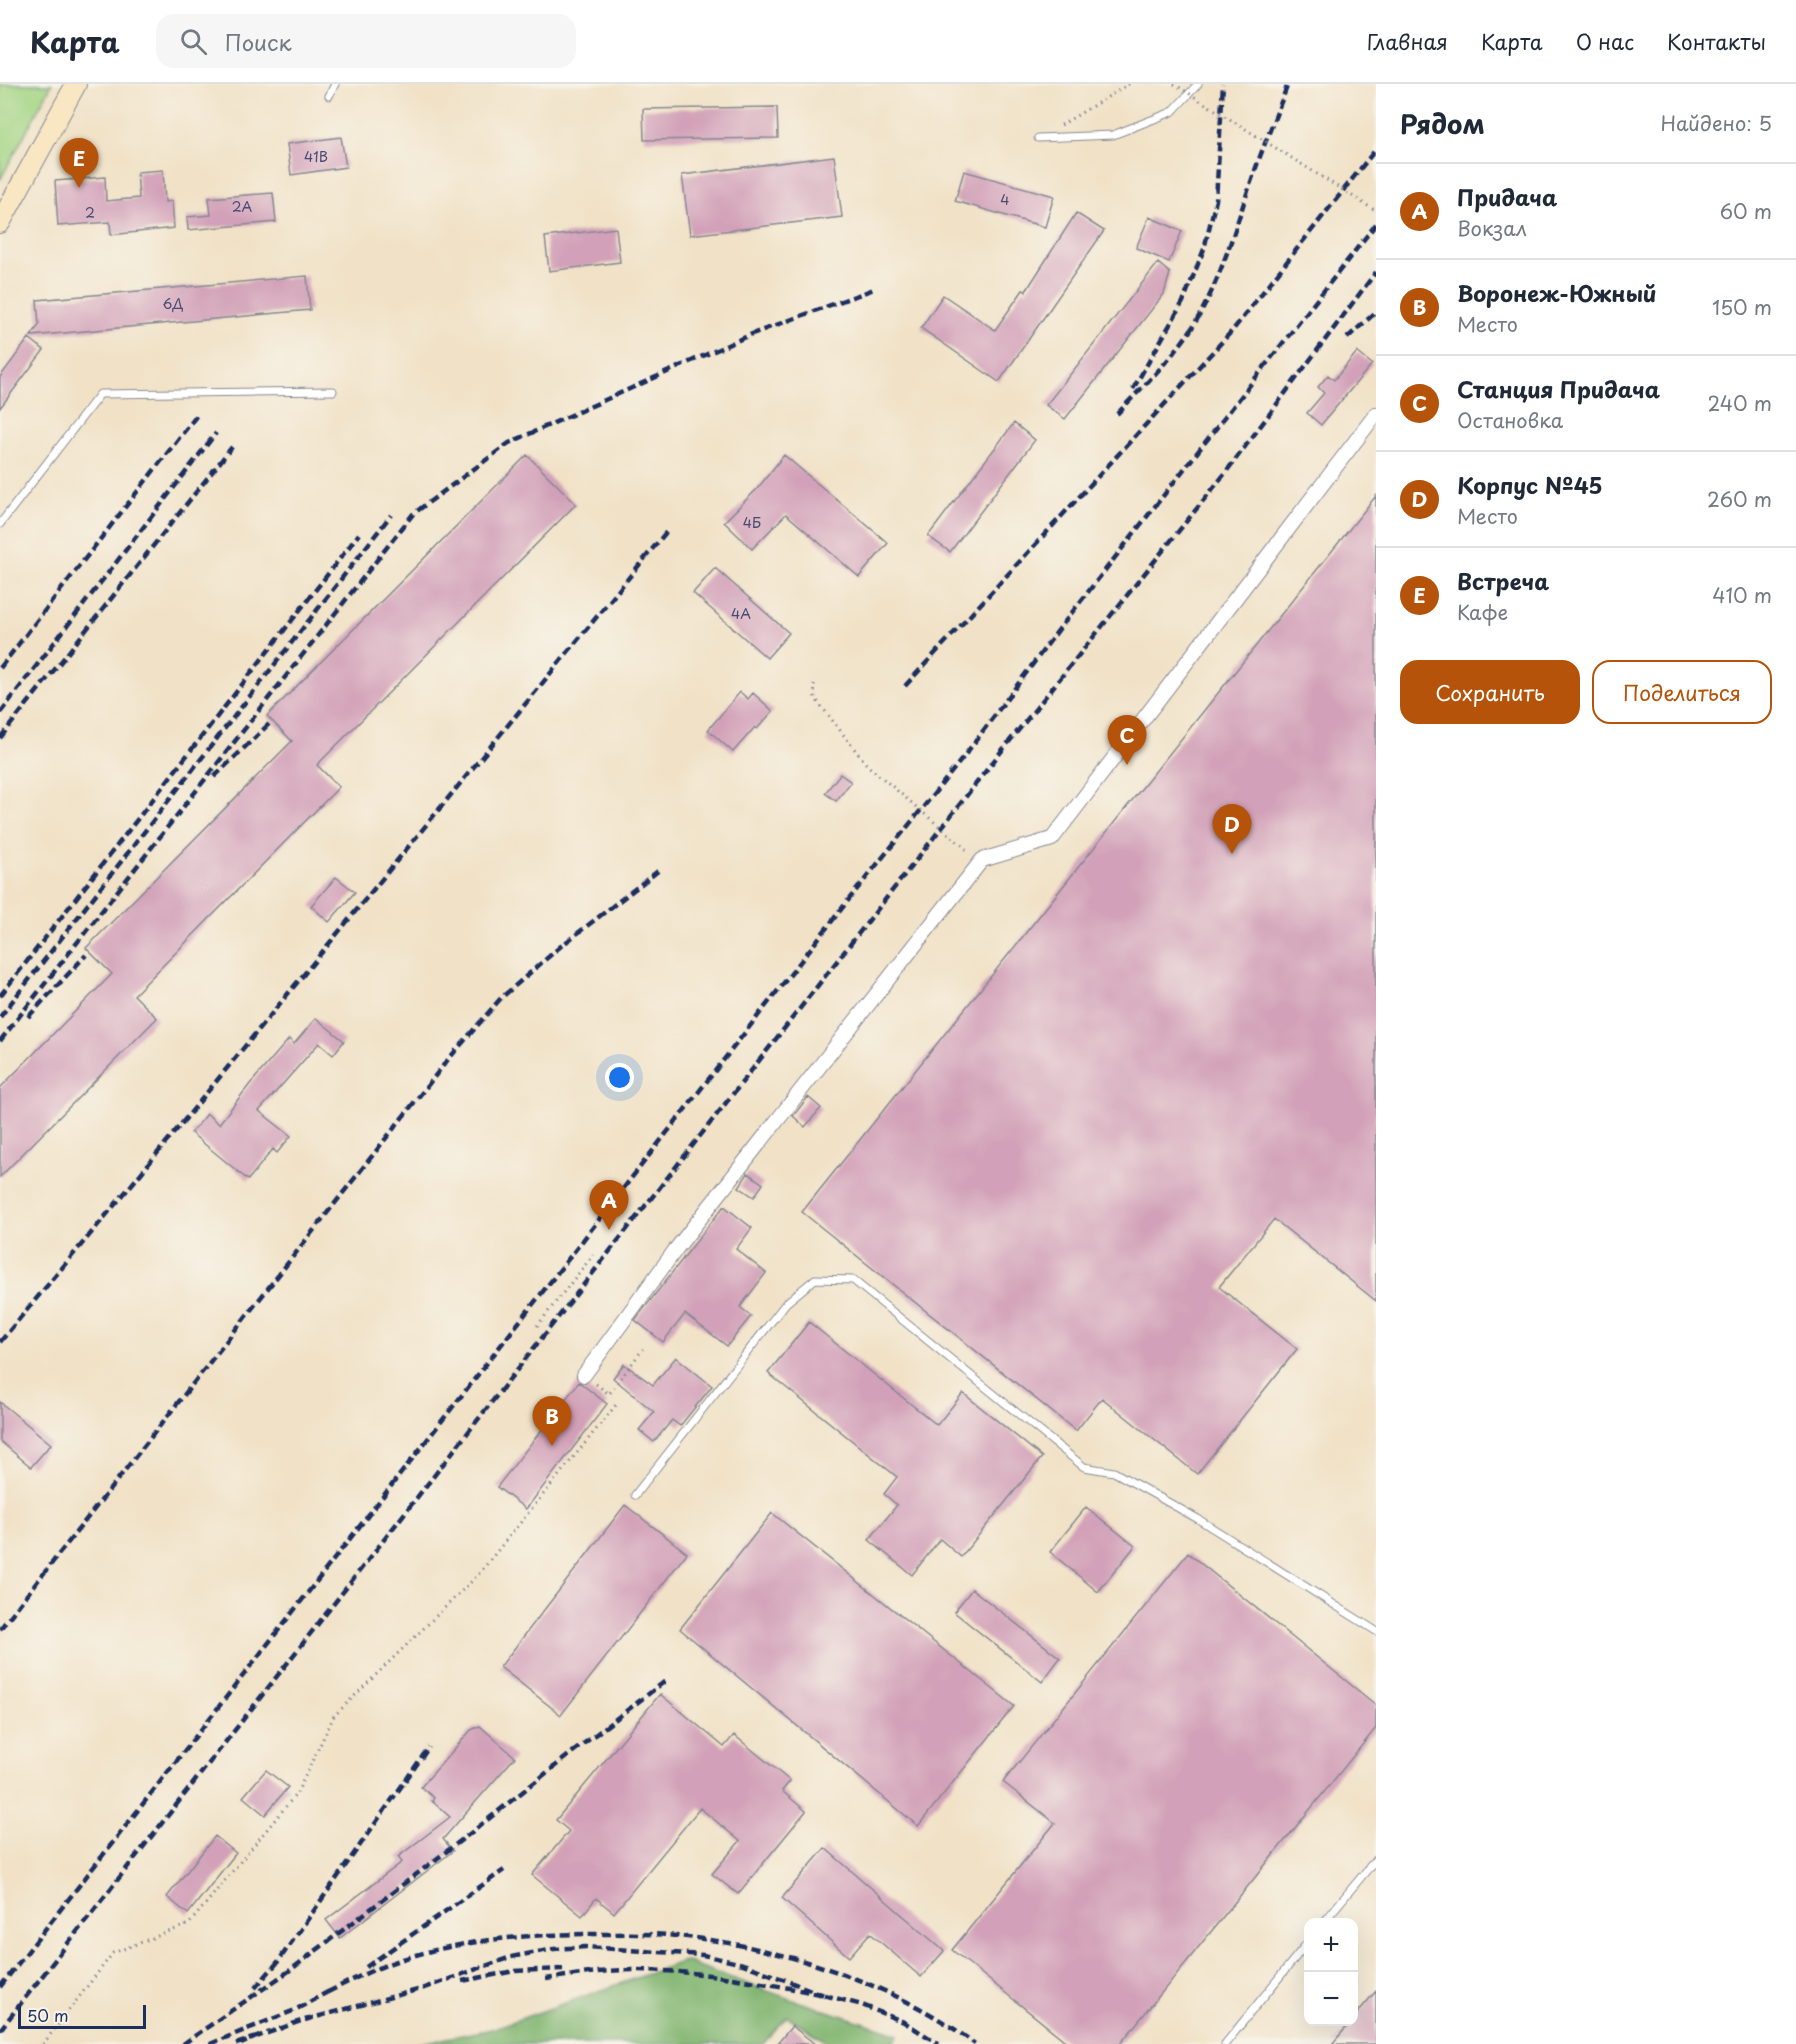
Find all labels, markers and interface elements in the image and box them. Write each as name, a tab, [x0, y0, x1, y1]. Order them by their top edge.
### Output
search box	[156, 14, 576, 68]
text: Карта	[30, 20, 120, 63]
icon: search	[177, 25, 210, 58]
text: Поиск	[225, 25, 292, 58]
text: Главная	[1367, 25, 1448, 57]
text: Карта	[1481, 25, 1543, 57]
text: О нас	[1576, 25, 1634, 57]
text: Контакты	[1667, 25, 1766, 57]
text: Рядом	[1400, 104, 1485, 143]
text: Найдено: 5	[1661, 108, 1772, 138]
pin: E	[60, 138, 98, 188]
house number: 41В	[304, 146, 328, 167]
text: Придача	[1457, 180, 1557, 213]
house number: 4	[1000, 189, 1010, 210]
house number: 2А	[232, 196, 253, 217]
text: A	[1412, 196, 1427, 226]
text: 60 m	[1720, 196, 1772, 226]
house number: 2	[85, 202, 95, 223]
text: Вокзал	[1457, 213, 1527, 243]
text: Воронеж-Южный	[1457, 276, 1657, 309]
text: B	[1413, 292, 1426, 322]
text: 150 m	[1712, 292, 1772, 322]
house number: 6Д	[163, 293, 183, 314]
text: Место	[1457, 309, 1518, 339]
text: Станция Придача	[1457, 372, 1660, 405]
text: C	[1412, 388, 1427, 418]
text: 240 m	[1707, 388, 1772, 418]
text: Остановка	[1457, 405, 1563, 435]
text: Корпус №45	[1457, 468, 1603, 501]
text: D	[1412, 484, 1427, 514]
text: 260 m	[1707, 484, 1772, 514]
text: Место	[1457, 501, 1518, 531]
house number: 4Б	[743, 512, 761, 533]
text: Встреча	[1457, 564, 1549, 597]
text: E	[1413, 580, 1426, 610]
text: 410 m	[1712, 580, 1772, 610]
text: Кафе	[1457, 597, 1508, 627]
house number: 4А	[731, 603, 751, 624]
button: Сохранить	[1400, 660, 1580, 724]
button: Поделиться	[1592, 660, 1772, 724]
pin: C	[1108, 716, 1146, 765]
pin: D	[1212, 804, 1252, 854]
your location	[605, 1063, 634, 1092]
pin: A	[590, 1180, 628, 1230]
pin: B	[532, 1396, 572, 1446]
map controls	[1304, 1918, 1358, 2026]
button: +	[1304, 1918, 1358, 1972]
button: −	[1304, 1972, 1358, 2026]
scale bar	[18, 2002, 146, 2030]
text: 50 m	[27, 2003, 68, 2027]

